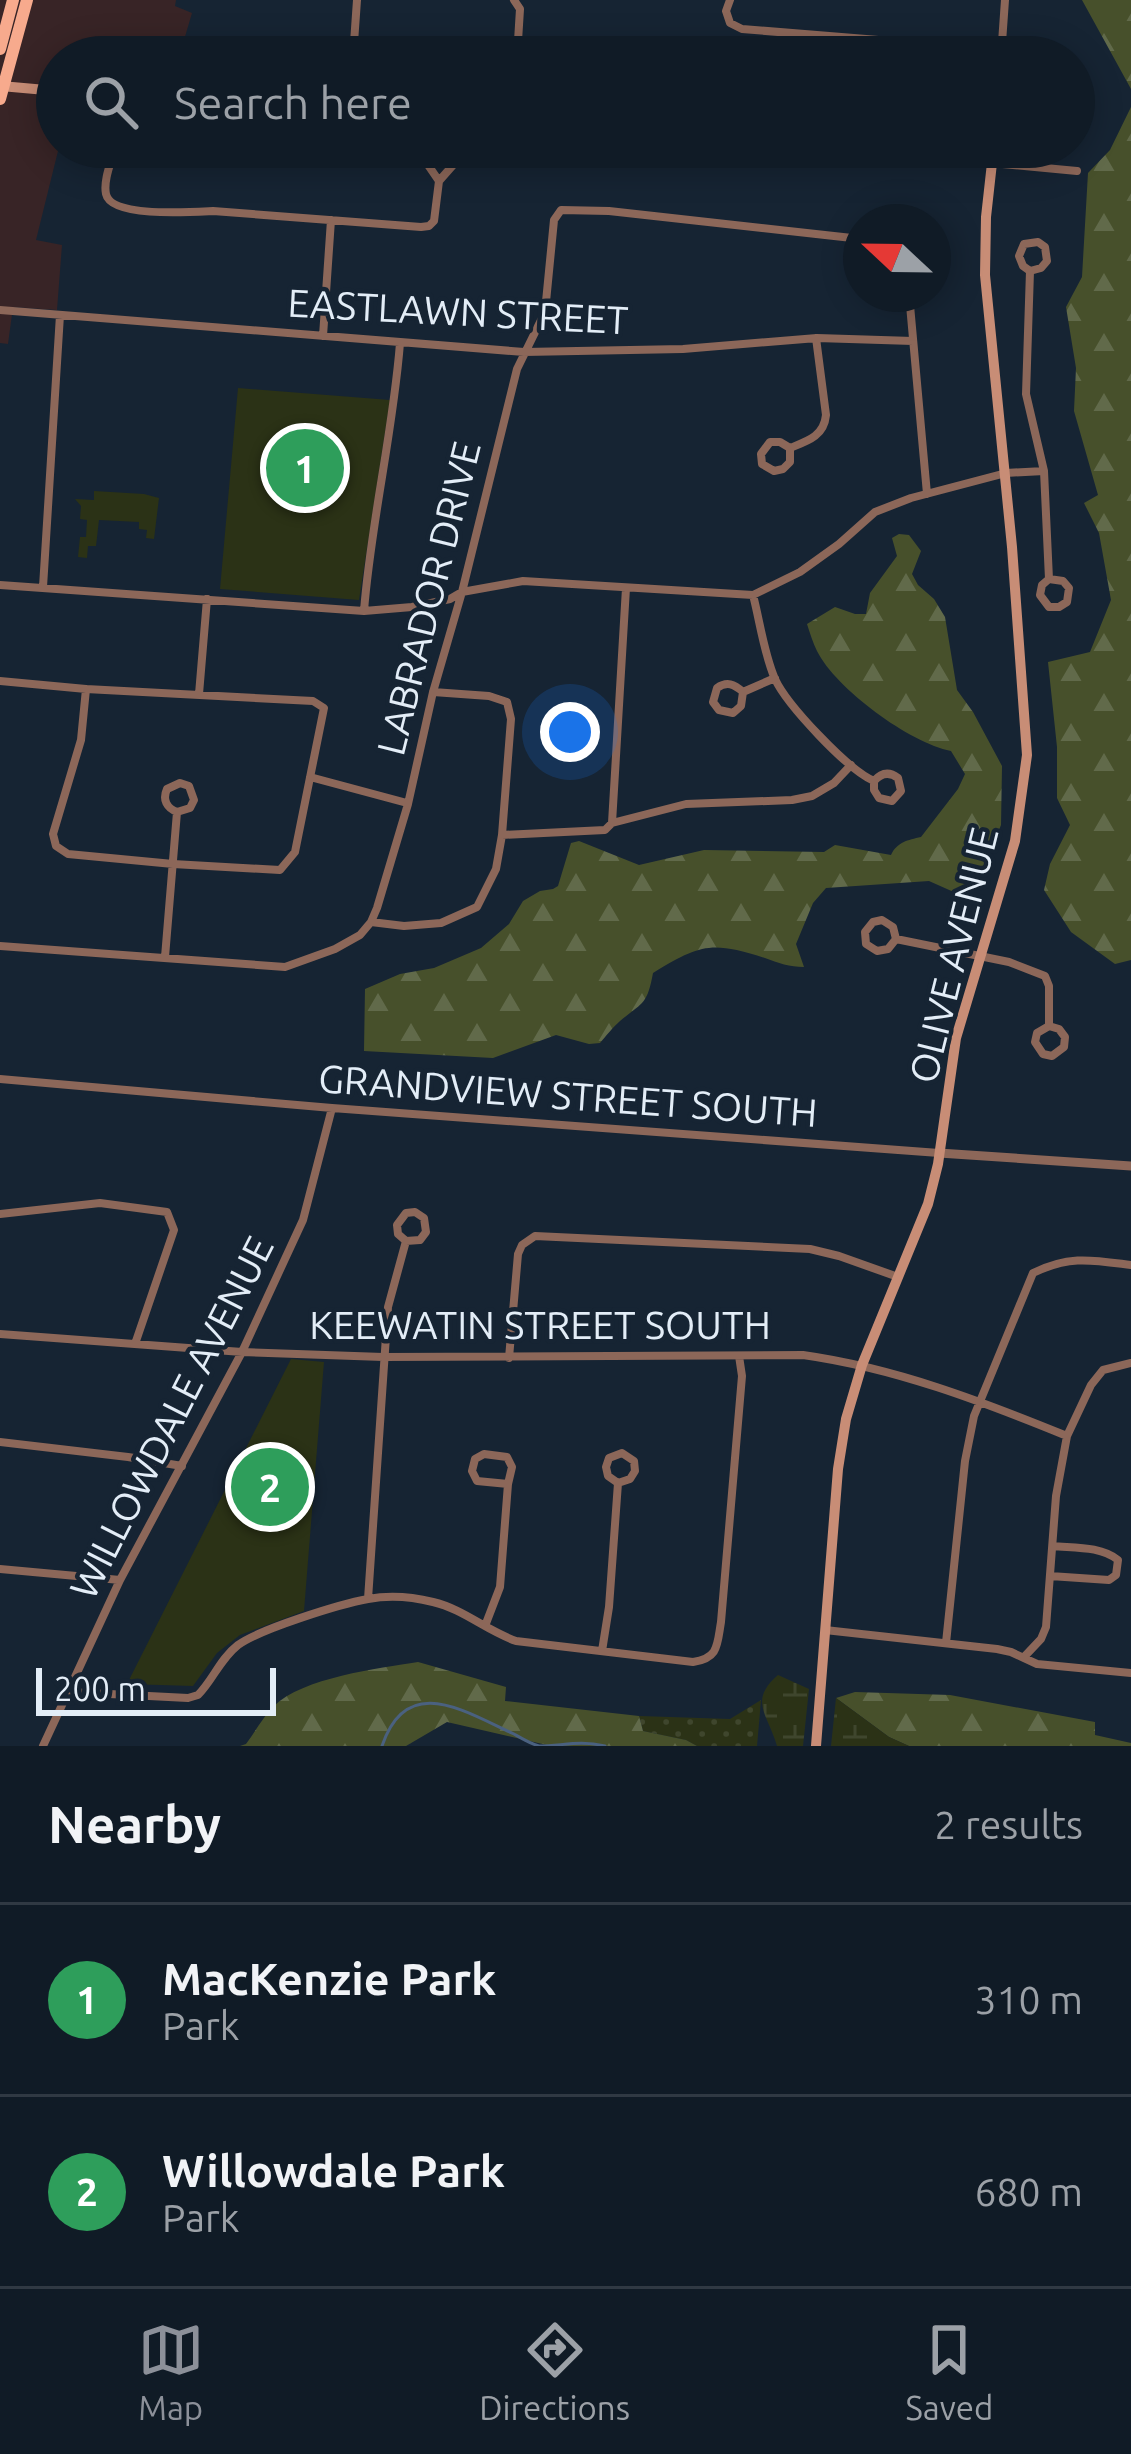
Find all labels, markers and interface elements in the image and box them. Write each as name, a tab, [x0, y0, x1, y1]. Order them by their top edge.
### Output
search box	[36, 36, 1095, 168]
icon: search	[78, 69, 144, 135]
text: Search here	[174, 77, 412, 128]
north arrow	[843, 204, 951, 312]
street label: EASTLAWN STREET	[287, 281, 629, 341]
pin: 1	[266, 423, 344, 513]
street label: LABRADOR DRIVE	[368, 437, 488, 759]
your location	[540, 702, 600, 762]
street label: OLIVE AVENUE	[900, 823, 1006, 1087]
street label: GRANDVIEW STREET SOUTH	[317, 1056, 819, 1134]
street label: WILLOWDALE AVENUE	[61, 1229, 281, 1605]
street label: KEEWATIN STREET SOUTH	[309, 1303, 771, 1346]
pin: 2	[231, 1442, 309, 1532]
scale bar	[36, 1662, 276, 1715]
text: 200 m	[54, 1670, 146, 1707]
text: Nearby	[48, 1795, 221, 1853]
text: 2 results	[934, 1803, 1083, 1846]
text: MacKenzie Park	[162, 1953, 496, 2004]
text: 1	[76, 1978, 98, 2021]
text: 310 m	[974, 1978, 1083, 2021]
text: Park	[162, 2004, 240, 2047]
text: Willowdale Park	[162, 2145, 505, 2196]
text: 2	[76, 2170, 98, 2213]
text: 680 m	[974, 2170, 1083, 2213]
text: Park	[162, 2196, 240, 2239]
tab: Map	[138, 2317, 204, 2426]
tab: Directions	[479, 2317, 630, 2426]
tab: Saved	[905, 2317, 993, 2426]

